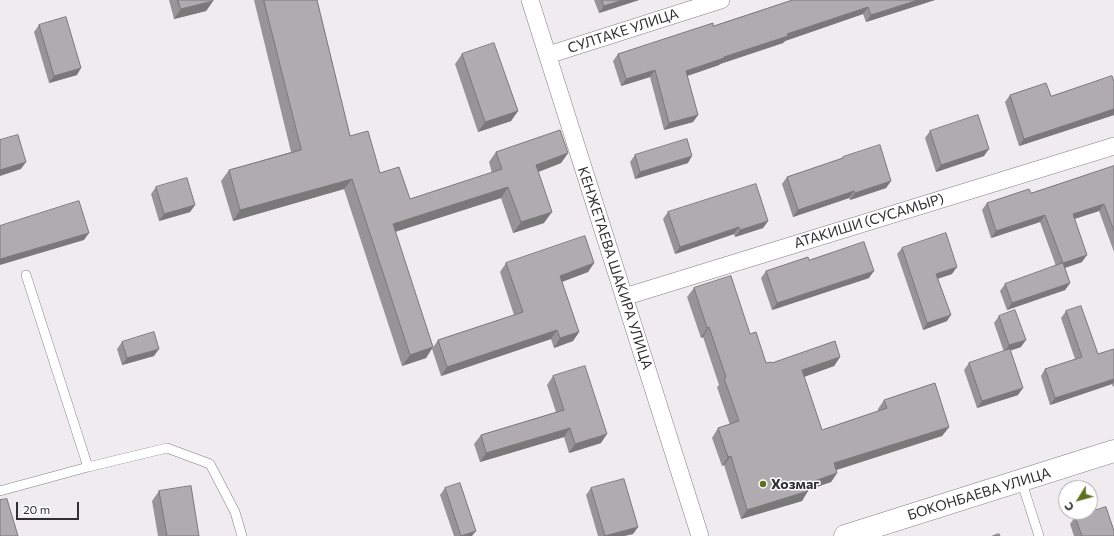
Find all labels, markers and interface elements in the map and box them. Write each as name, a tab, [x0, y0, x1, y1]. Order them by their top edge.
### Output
street label: СУЛТАКЕ УЛИЦА	[565, 5, 681, 57]
street label: КЕНЖЕТАЕВА ШАКИРА УЛИЦА	[574, 164, 656, 372]
street label: АТАКИШИ (СУСАМЫР)	[792, 190, 946, 252]
street label: БОКОНБАЕВА УЛИЦА	[905, 464, 1053, 524]
place label: Хозмаг	[771, 476, 819, 492]
marker: Хозмаг	[758, 479, 768, 489]
north arrow	[1058, 480, 1098, 520]
scale bar	[18, 494, 81, 520]
text: С	[1061, 500, 1076, 514]
text: 20 m	[23, 502, 50, 516]

